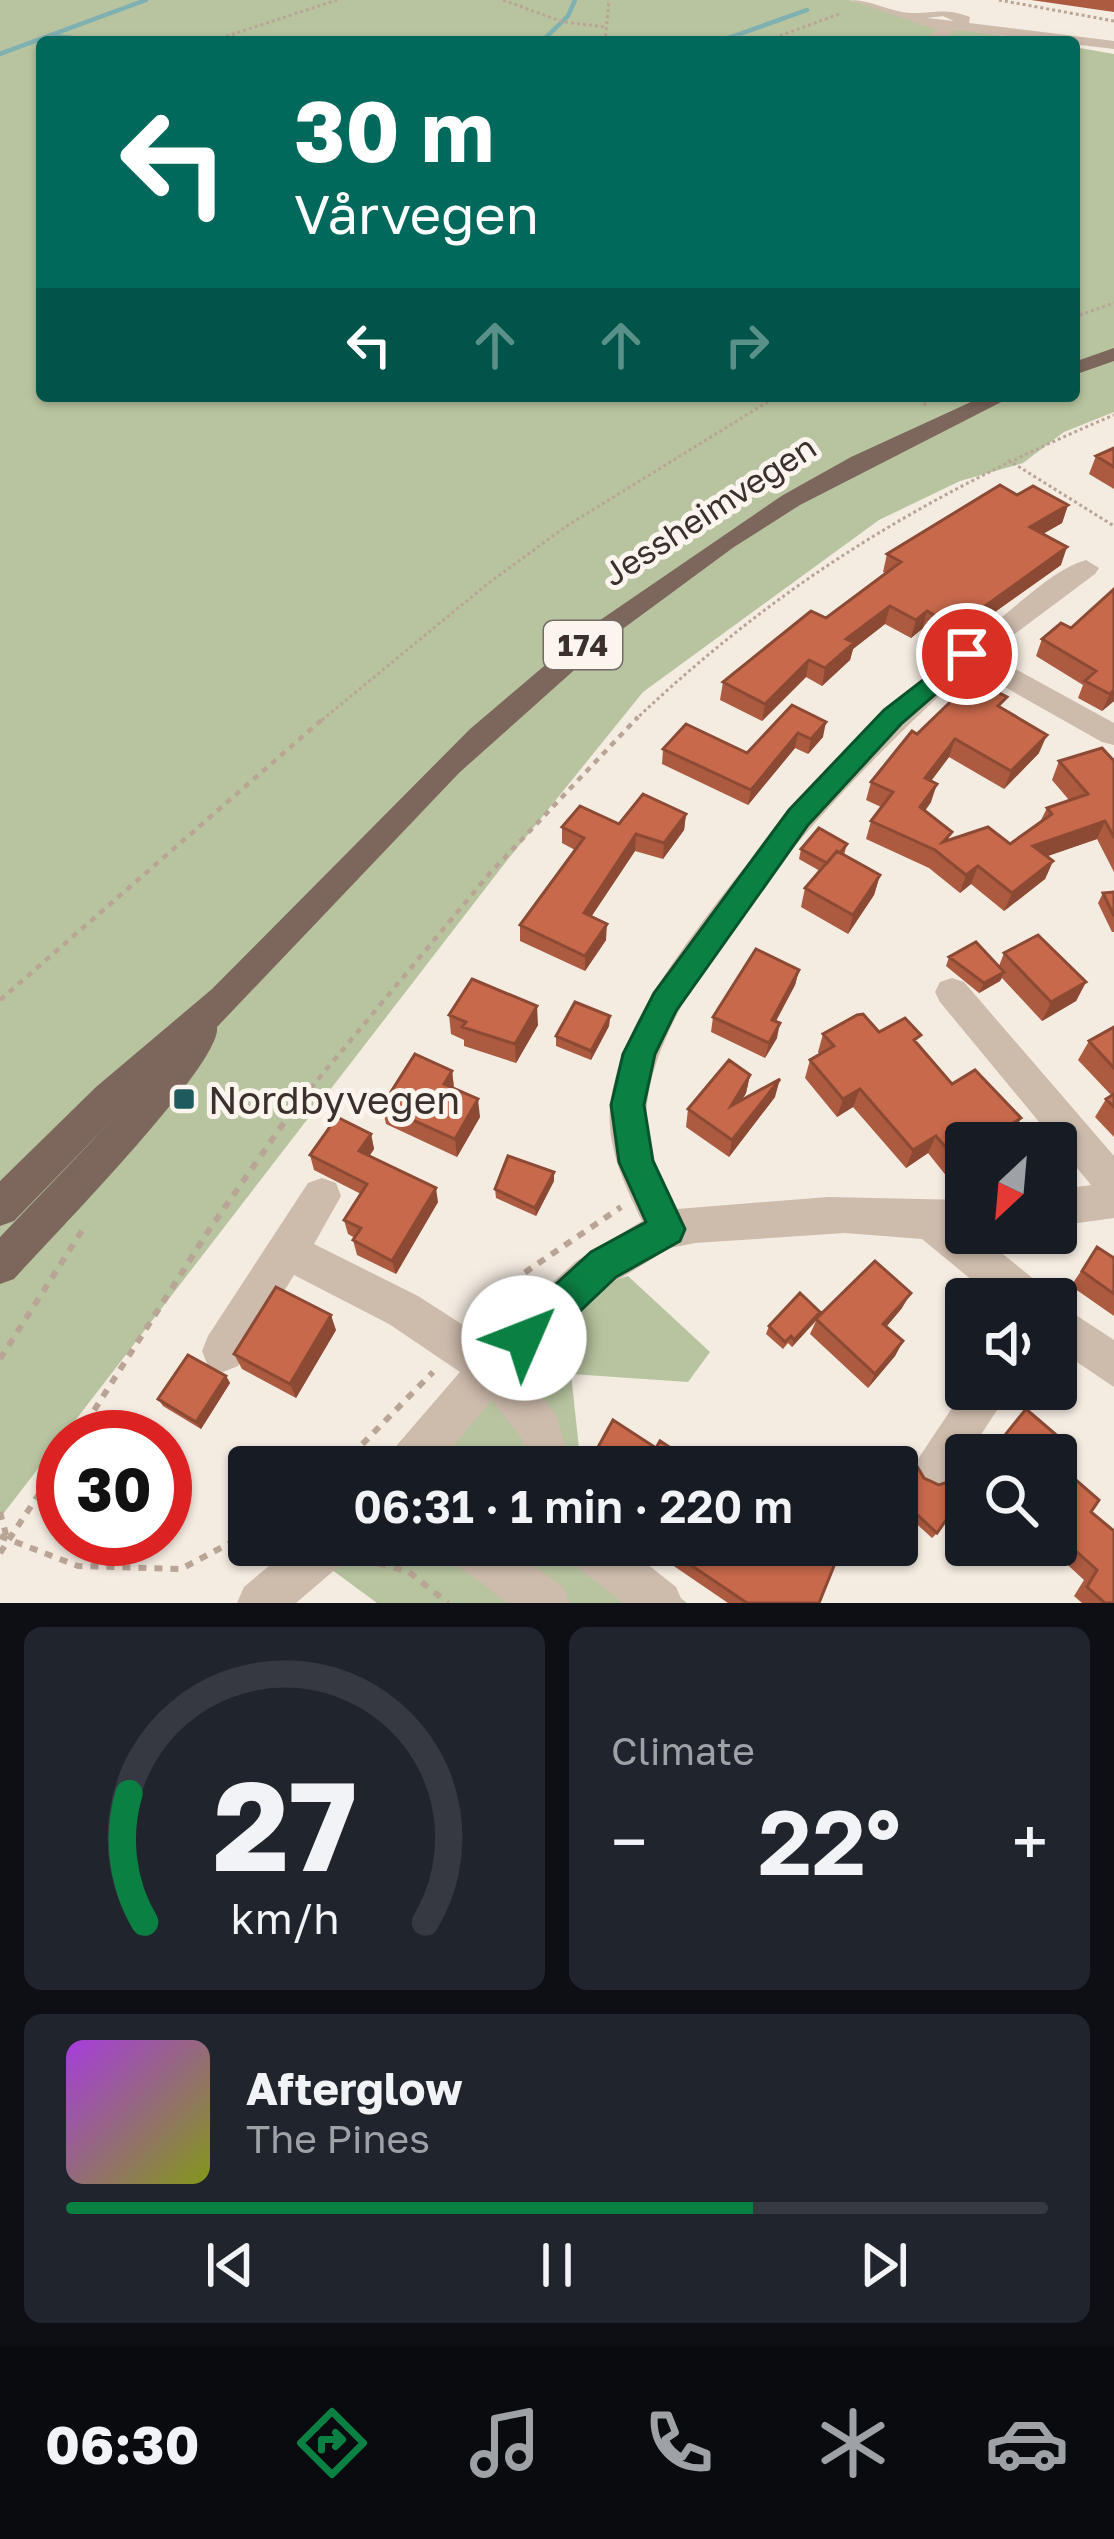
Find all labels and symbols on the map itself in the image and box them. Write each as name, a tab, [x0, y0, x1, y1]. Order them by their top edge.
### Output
street label: Jessheimvegen	[595, 427, 823, 593]
pin	[916, 603, 1018, 705]
road number: 174	[544, 621, 622, 669]
place label: Nordbyvegen	[208, 1076, 460, 1123]
marker: Nordbyvegen	[171, 1086, 197, 1112]
north arrow	[945, 1122, 1077, 1254]
position arrow	[461, 1275, 587, 1401]
speed limit sign: 30	[36, 1410, 192, 1566]

